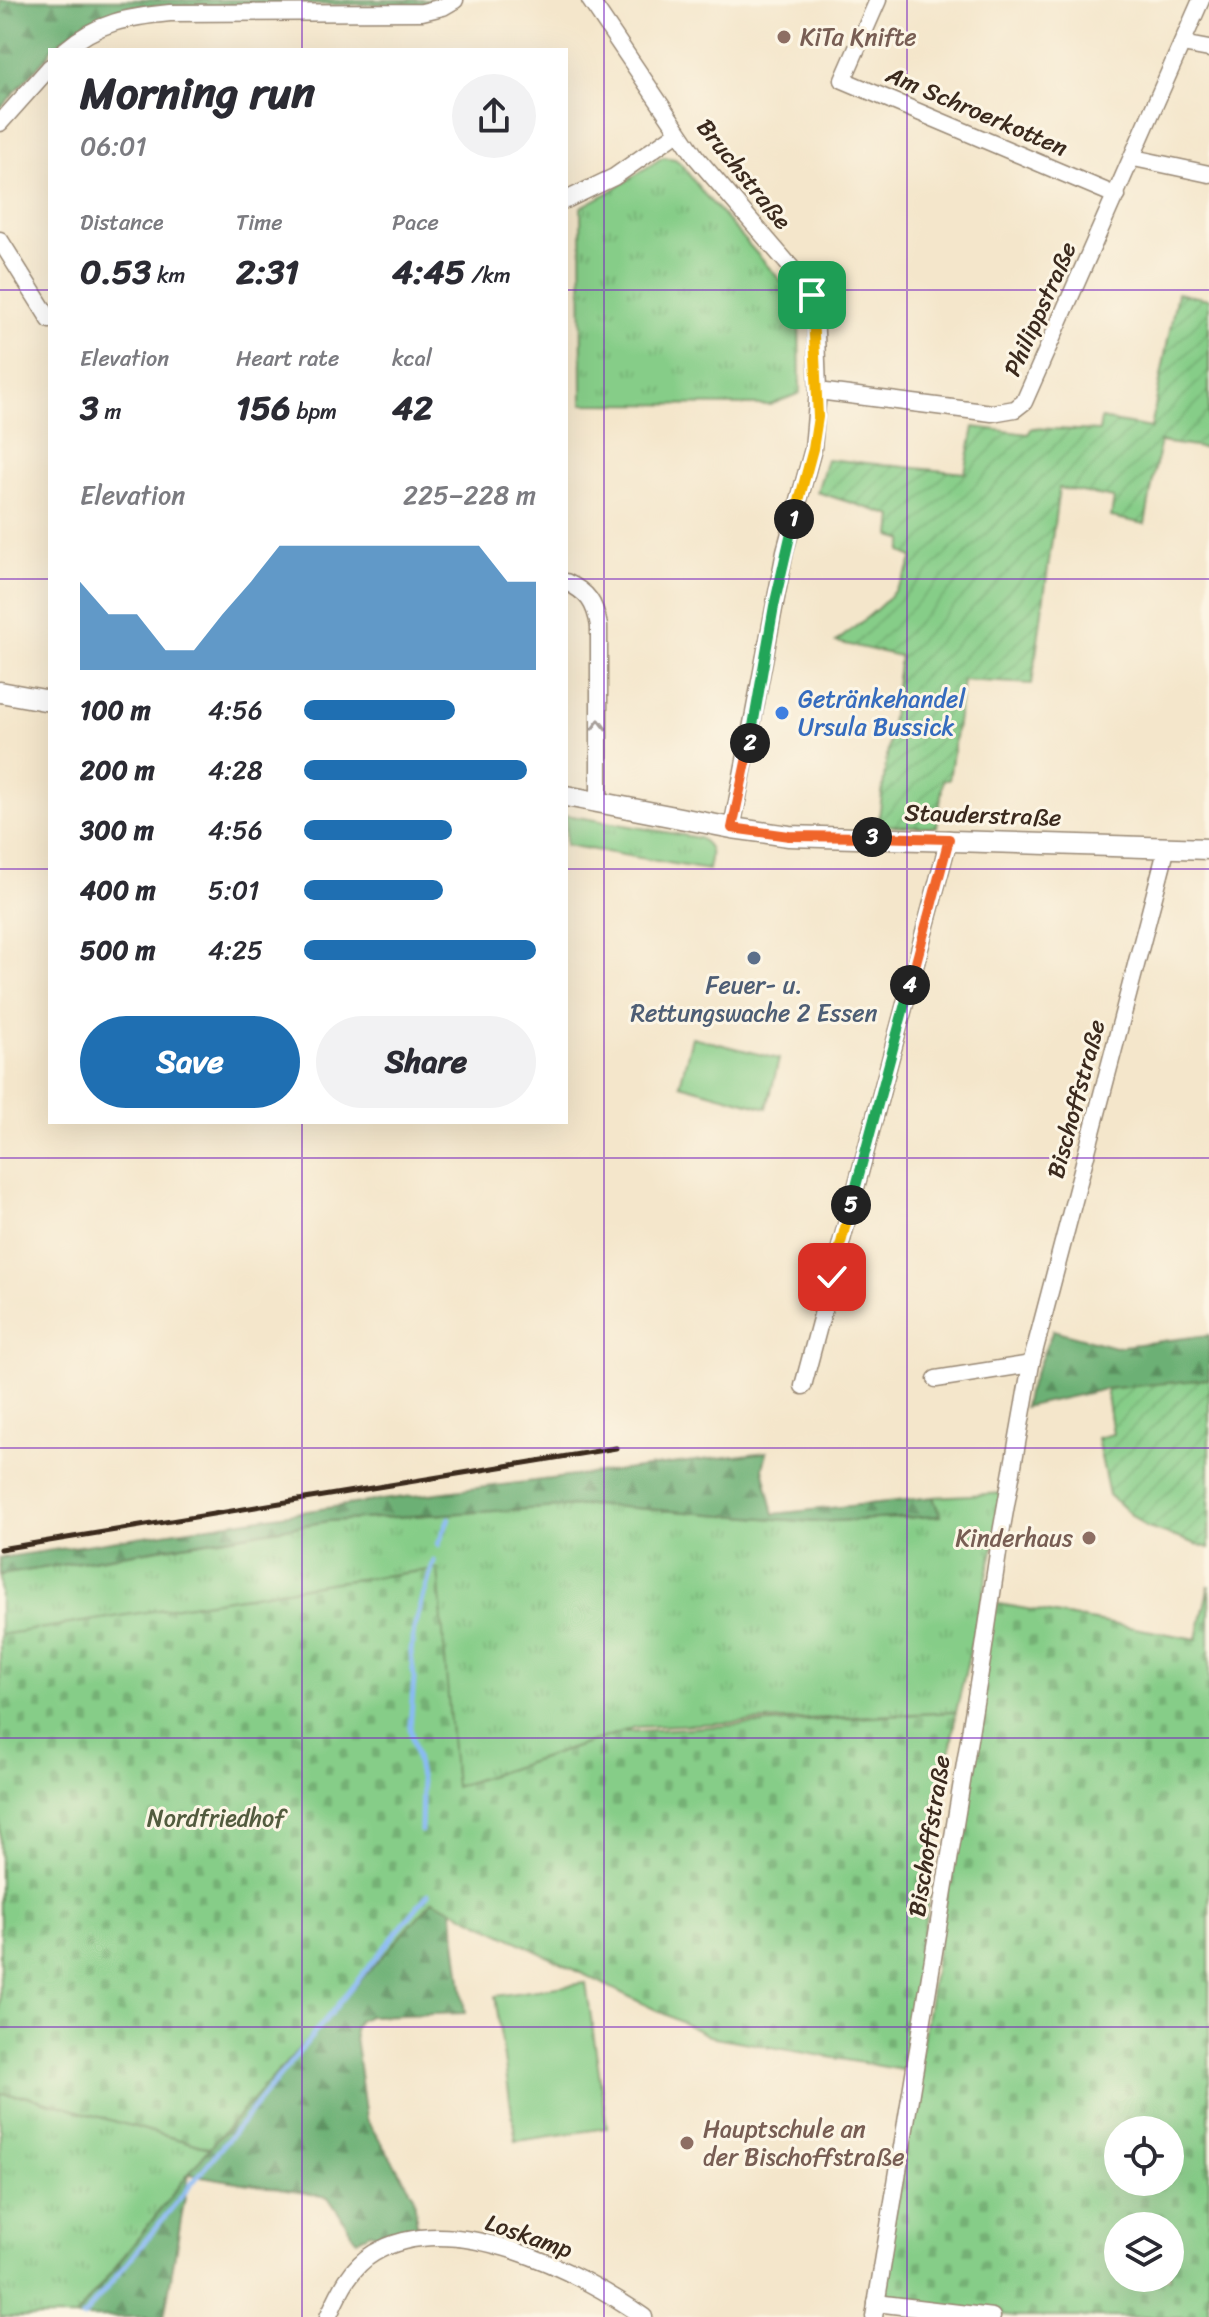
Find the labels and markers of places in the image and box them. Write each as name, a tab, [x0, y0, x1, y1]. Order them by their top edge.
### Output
place label: KiTa Knifte	[800, 16, 917, 58]
marker: KiTa Knifte	[775, 28, 793, 46]
pin	[778, 261, 846, 329]
pin: 1	[774, 499, 814, 539]
place label: Getränkehandel Ursula Bussick	[798, 678, 966, 748]
marker: Getränkehandel Ursula Bussick	[773, 704, 791, 722]
pin: 2	[730, 723, 770, 763]
pin: 3	[852, 817, 892, 857]
marker: Feuer- u. Rettungswache 2 Essen	[745, 949, 763, 967]
place label: Feuer- u. Rettungswache 2 Essen	[630, 964, 878, 1034]
pin: 4	[890, 965, 930, 1005]
pin: 5	[831, 1185, 871, 1225]
pin	[798, 1243, 866, 1311]
place label: Kinderhaus	[955, 1517, 1073, 1559]
marker: Kinderhaus	[1080, 1529, 1098, 1547]
place label: Hauptschule an der Bischoffstraße	[703, 2108, 904, 2178]
marker: Hauptschule an der Bischoffstraße	[678, 2134, 696, 2152]

